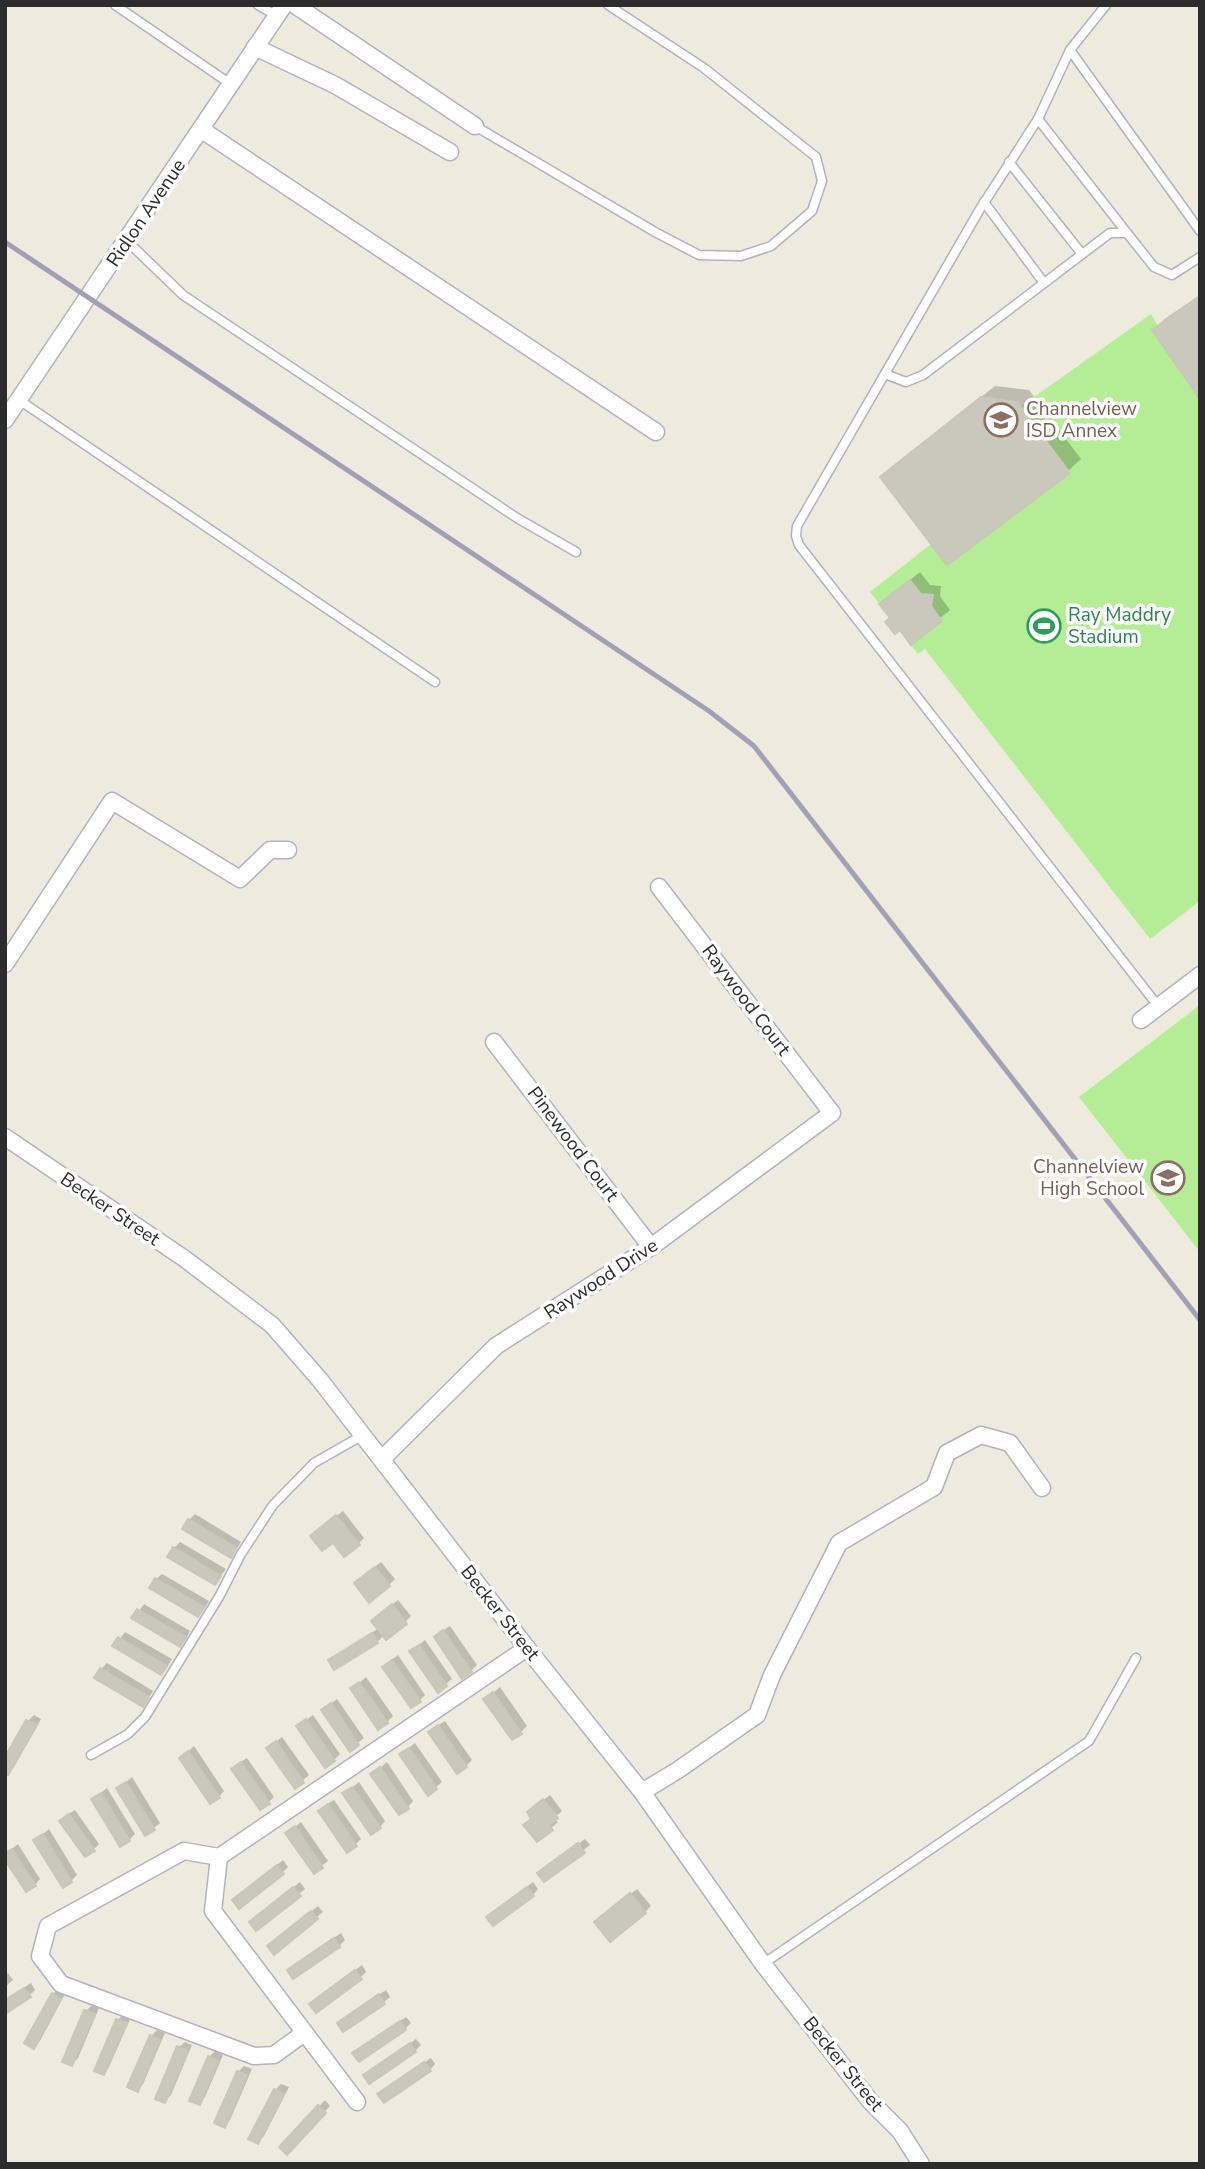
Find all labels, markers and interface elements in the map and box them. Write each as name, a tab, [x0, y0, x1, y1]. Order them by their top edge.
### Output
street label: Ridlon Avenue	[100, 154, 192, 272]
place label: Channelview ISD Annex	[1026, 396, 1137, 444]
school or university icon: Channelview ISD Annex	[982, 401, 1020, 439]
place label: Ray Maddry Stadium	[1068, 602, 1171, 650]
sports icon: Ray Maddry Stadium	[1025, 607, 1063, 645]
street label: Raywood Court	[696, 939, 797, 1061]
street label: Pinewood Court	[521, 1081, 625, 1207]
place label: Channelview High School	[1033, 1154, 1144, 1202]
school or university icon: Channelview High School	[1149, 1159, 1187, 1197]
street label: Becker Street	[55, 1166, 165, 1252]
street label: Raywood Drive	[539, 1232, 663, 1326]
street label: Becker Street	[454, 1560, 546, 1666]
street label: Becker Street	[797, 2011, 889, 2117]

